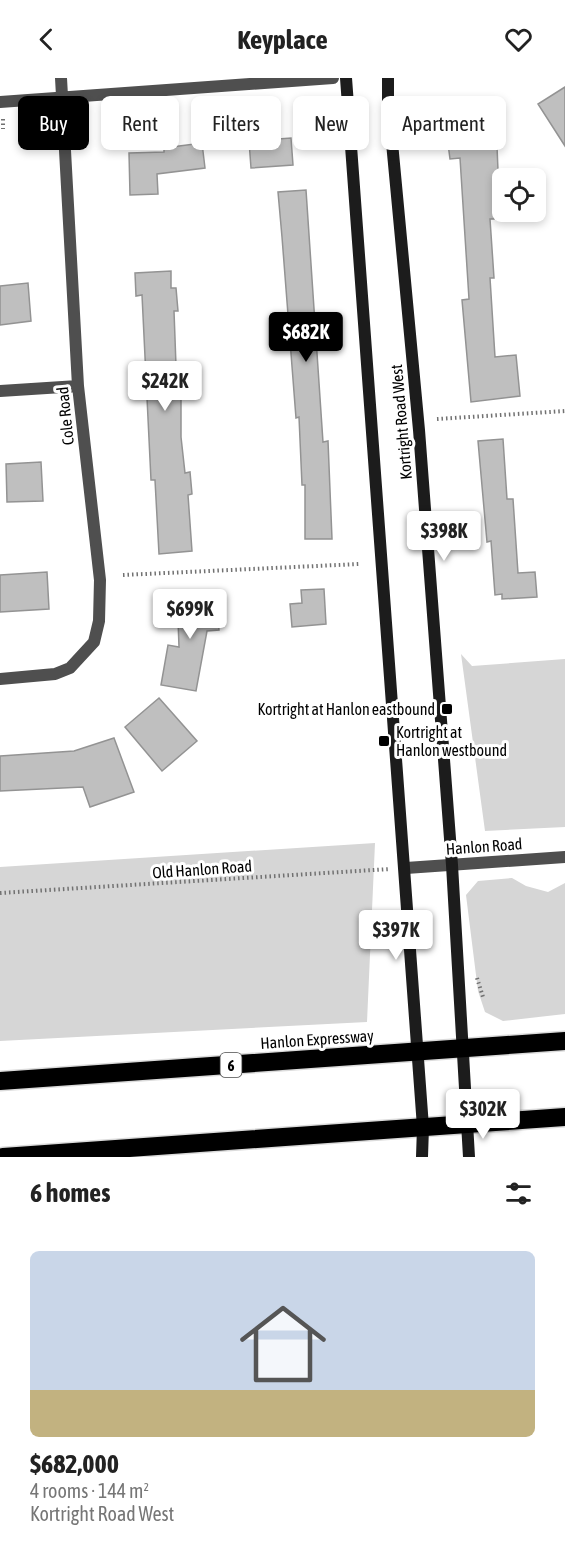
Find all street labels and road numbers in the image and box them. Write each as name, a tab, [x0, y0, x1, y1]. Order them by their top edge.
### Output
street label: Kortright Road West	[387, 363, 416, 480]
street label: Cole Road	[53, 386, 77, 446]
street label: Hanlon Road	[445, 834, 523, 858]
street label: Old Hanlon Road	[152, 857, 252, 881]
street label: Hanlon Expressway	[260, 1026, 375, 1053]
road number: 6	[220, 1053, 242, 1077]

